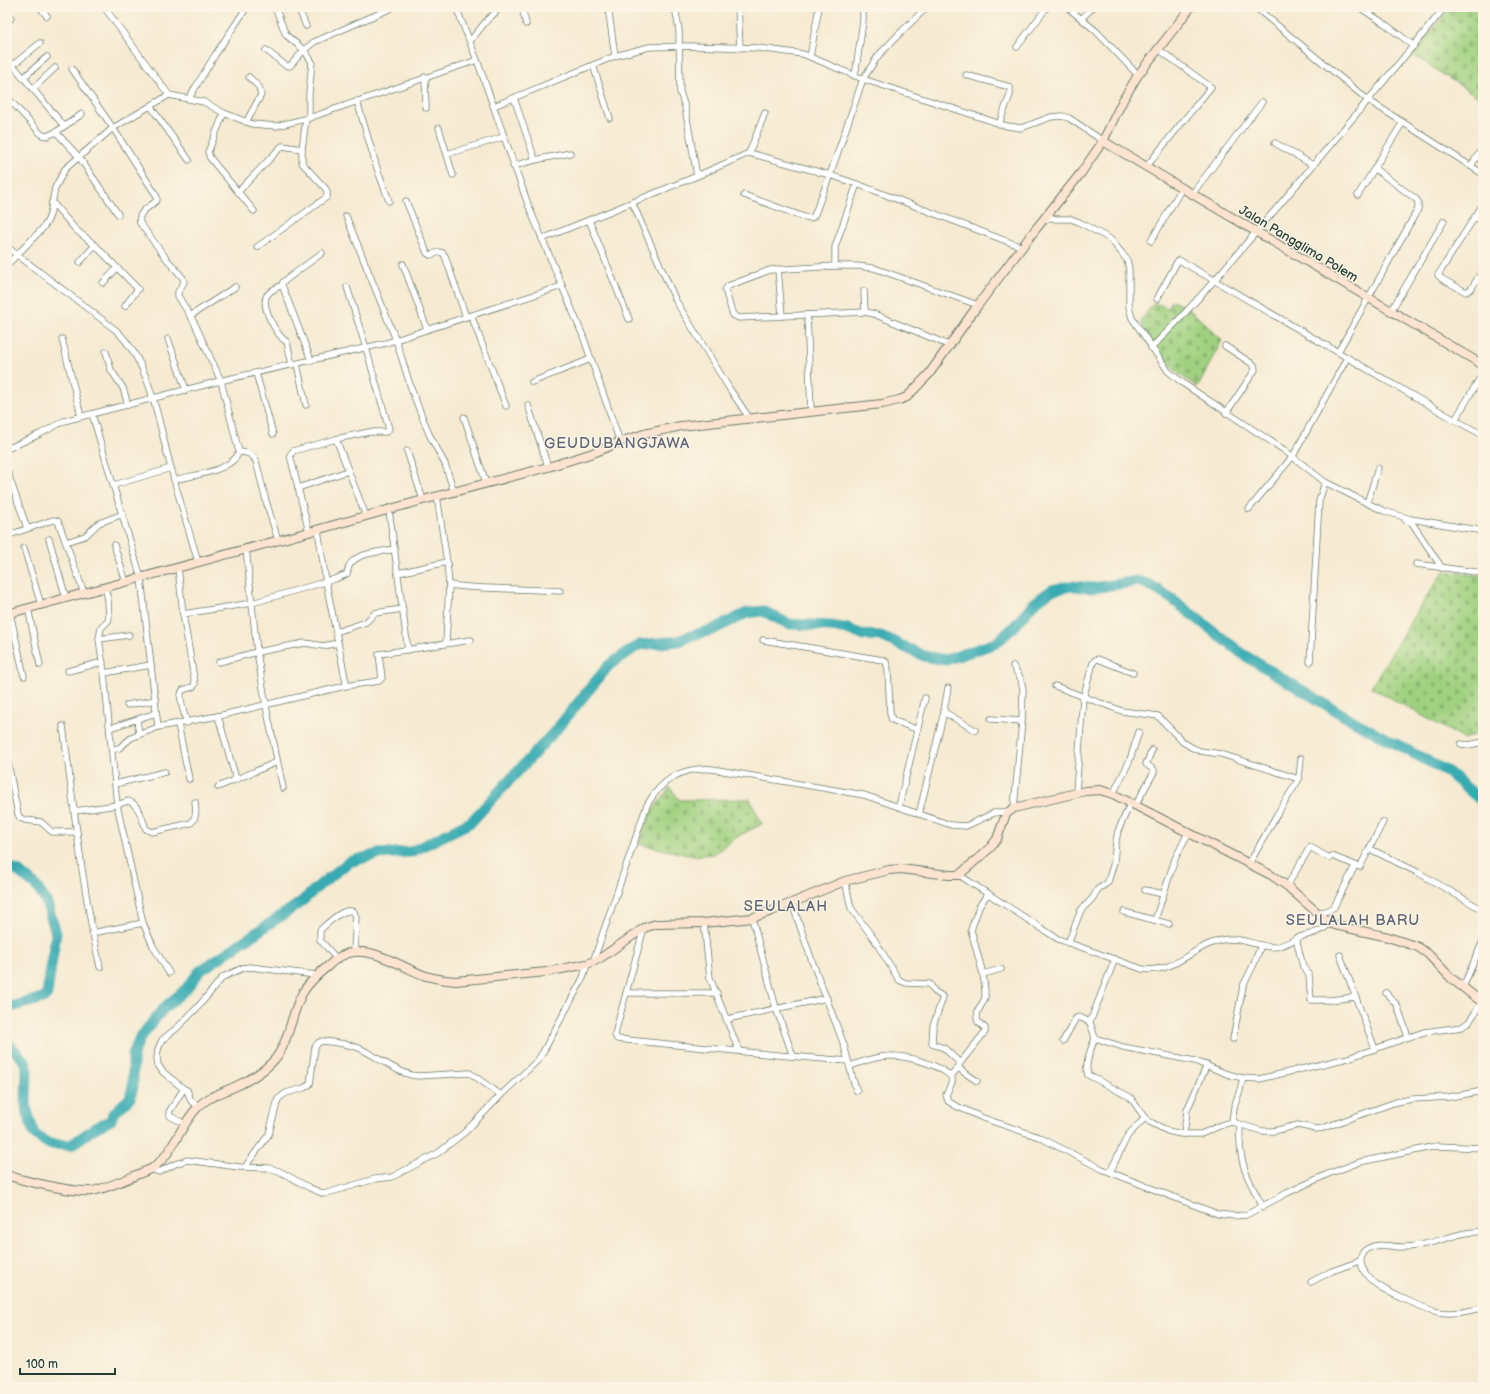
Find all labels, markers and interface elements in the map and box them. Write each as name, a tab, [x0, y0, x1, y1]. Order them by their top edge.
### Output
street label: Jalan Pangglima Polem	[1236, 202, 1361, 286]
district label: GEUDUBANGJAWA	[544, 434, 690, 453]
district label: SEULALAH	[744, 897, 828, 916]
district label: SEULALAH BARU	[1286, 911, 1420, 930]
scale bar	[20, 1350, 115, 1376]
text: 100 m	[26, 1357, 58, 1372]

